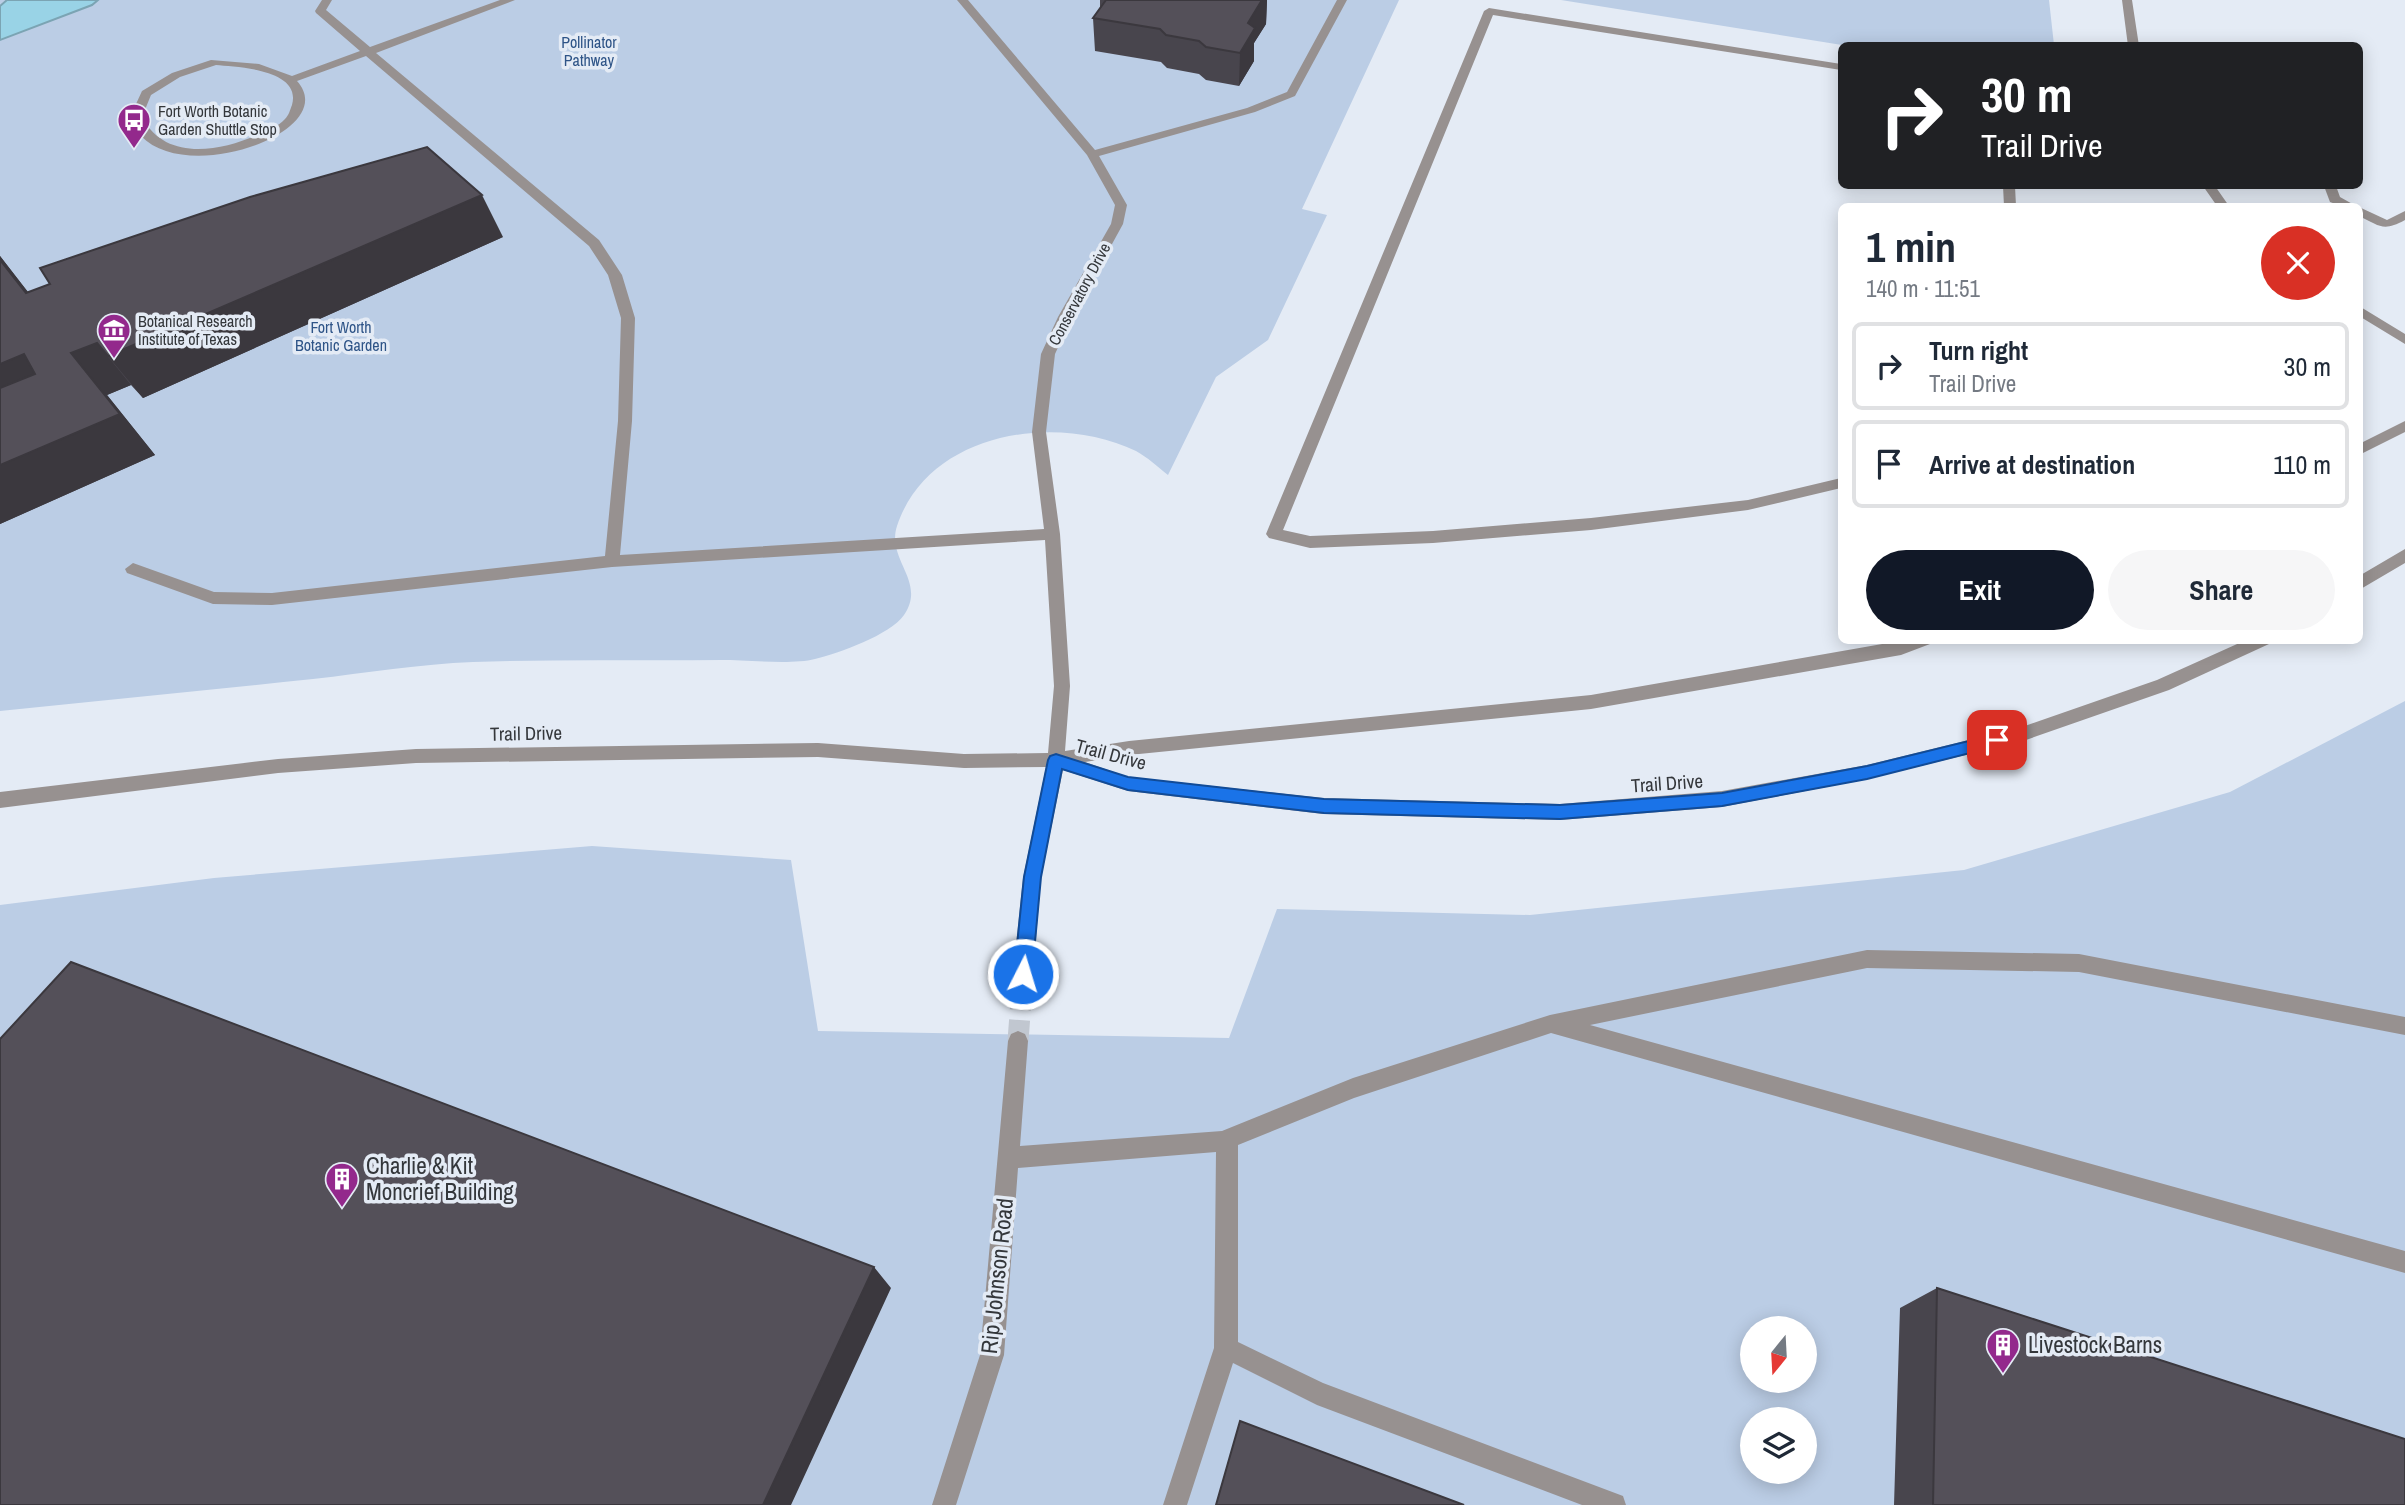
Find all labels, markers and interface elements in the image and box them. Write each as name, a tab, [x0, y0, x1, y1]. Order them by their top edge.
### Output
park label: Pollinator Pathway	[561, 31, 617, 71]
text: 30 m	[1981, 61, 2073, 127]
icon: right	[1866, 70, 1957, 161]
place label: Fort Worth Botanic Garden Shuttle Stop	[158, 100, 277, 140]
bus stop icon: Fort Worth Botanic Garden Shuttle Stop	[115, 101, 153, 150]
text: Trail Drive	[1981, 124, 2103, 167]
text: 1 min	[1866, 219, 1956, 275]
button: close	[2261, 226, 2335, 300]
street label: Conservatory Drive	[1043, 239, 1115, 349]
text: 140 m · 11:51	[1866, 273, 1980, 304]
place label: Botanical Research Institute of Texas	[138, 310, 253, 350]
museum icon: Botanical Research Institute of Texas	[95, 311, 133, 360]
park label: Fort Worth Botanic Garden	[295, 316, 387, 356]
text: Turn right	[1929, 333, 2028, 368]
icon: right	[1870, 347, 1908, 385]
text: 30 m	[2284, 349, 2331, 384]
text: Trail Drive	[1929, 368, 2016, 399]
icon: arrive	[1870, 445, 1908, 483]
text: Arrive at destination	[1929, 447, 2135, 482]
text: 110 m	[2273, 447, 2331, 482]
button: Exit	[1866, 550, 2094, 630]
button: Share	[2108, 550, 2335, 630]
pin	[1967, 710, 2027, 770]
street label: Trail Drive	[490, 719, 562, 747]
icon: arrive	[1978, 721, 2016, 759]
street label: Trail Drive	[1073, 732, 1149, 776]
street label: Trail Drive	[1630, 768, 1704, 798]
position arrow	[986, 937, 1060, 1011]
place label: Charlie & Kit Moncrief Building	[366, 1150, 514, 1207]
building icon: Charlie & Kit Moncrief Building	[323, 1160, 361, 1209]
street label: Rip Johnson Road	[973, 1197, 1020, 1355]
north arrow	[1740, 1316, 1816, 1393]
map controls	[1740, 1316, 1817, 1484]
building icon: Livestock Barns	[1984, 1326, 2022, 1375]
place label: Livestock Barns	[2028, 1329, 2162, 1360]
button: layers	[1740, 1407, 1817, 1484]

